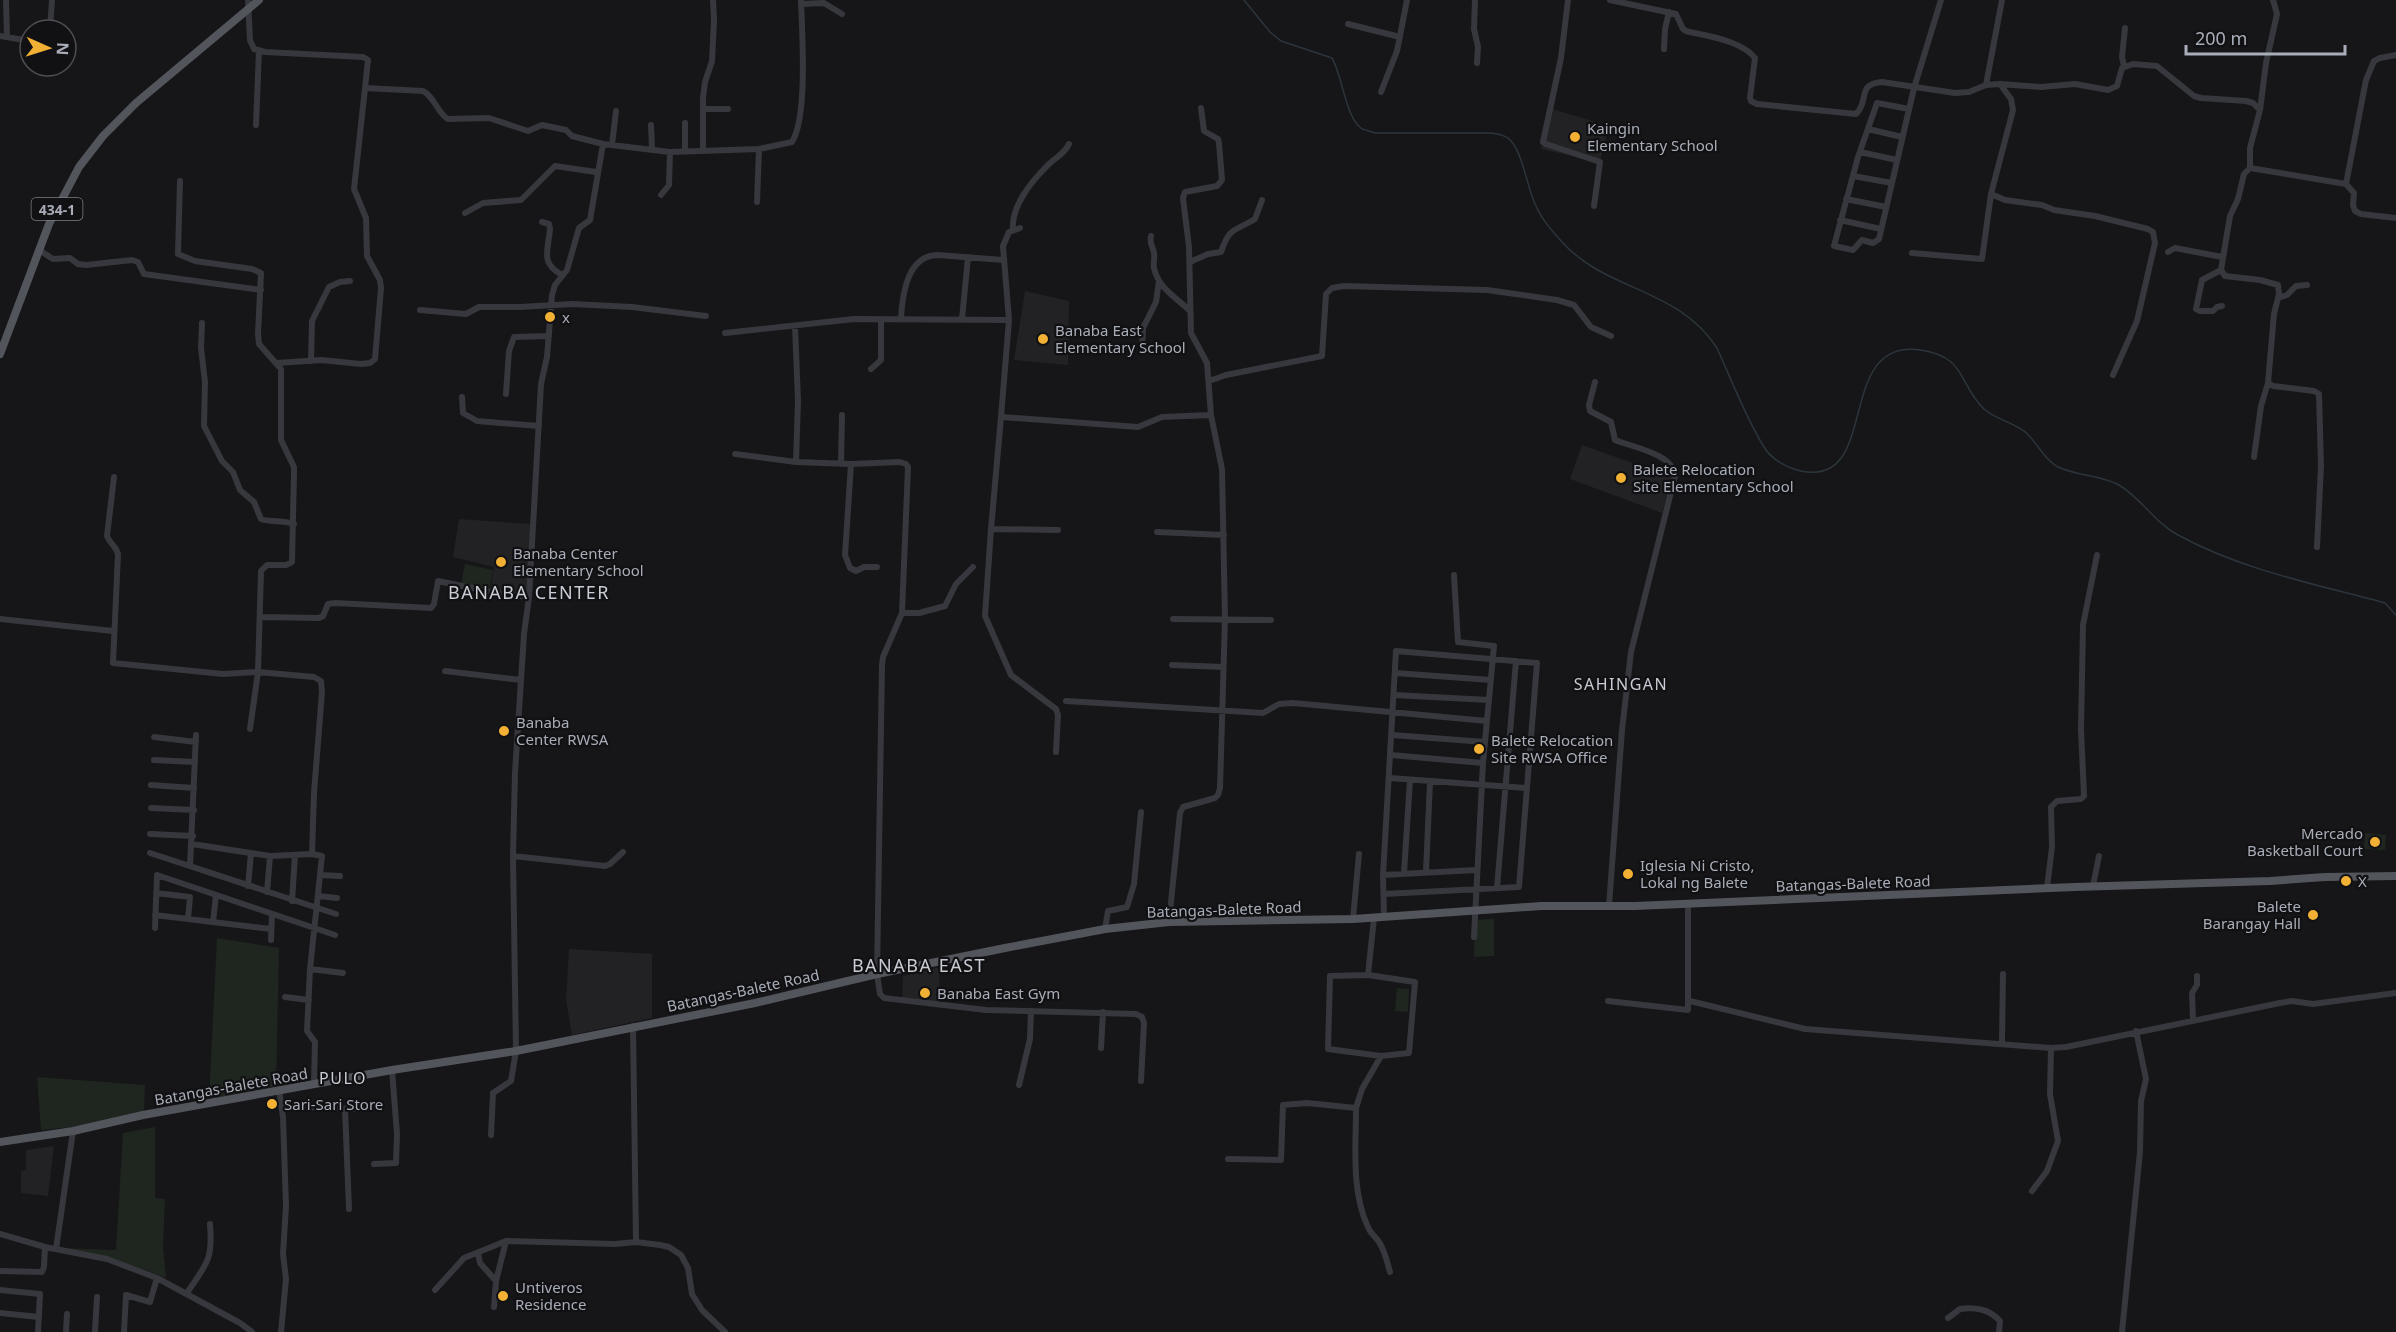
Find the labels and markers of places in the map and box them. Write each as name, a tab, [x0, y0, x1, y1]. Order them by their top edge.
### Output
place label: Kaingin Elementary School	[1587, 118, 1718, 155]
marker: Kaingin Elementary School	[1568, 130, 1582, 144]
place label: x	[562, 307, 570, 327]
marker: x	[543, 310, 557, 324]
place label: Banaba East Elementary School	[1055, 320, 1186, 357]
marker: Banaba East Elementary School	[1036, 332, 1050, 346]
place label: Balete Relocation Site Elementary School	[1633, 459, 1794, 496]
marker: Balete Relocation Site Elementary School	[1614, 471, 1628, 485]
place label: Banaba Center Elementary School	[513, 543, 644, 580]
marker: Banaba Center Elementary School	[494, 555, 508, 569]
place label: Banaba Center RWSA	[516, 712, 609, 749]
marker: Banaba Center RWSA	[497, 724, 511, 738]
place label: Balete Relocation Site RWSA Office	[1491, 730, 1613, 767]
marker: Balete Relocation Site RWSA Office	[1472, 742, 1486, 756]
place label: Mercado Basketball Court	[2247, 823, 2364, 860]
marker: Mercado Basketball Court	[2368, 835, 2382, 849]
place label: Iglesia Ni Cristo, Lokal ng Balete	[1640, 855, 1754, 892]
marker: Iglesia Ni Cristo, Lokal ng Balete	[1621, 867, 1635, 881]
place label: X	[2358, 871, 2367, 891]
marker: X	[2339, 874, 2353, 888]
place label: Balete Barangay Hall	[2203, 896, 2301, 933]
marker: Balete Barangay Hall	[2306, 908, 2320, 922]
place label: Banaba East Gym	[937, 983, 1060, 1003]
marker: Banaba East Gym	[918, 986, 932, 1000]
place label: Sari-Sari Store	[284, 1094, 383, 1114]
marker: Sari-Sari Store	[265, 1097, 279, 1111]
place label: Untiveros Residence	[515, 1277, 586, 1314]
marker: Untiveros Residence	[496, 1289, 510, 1303]

